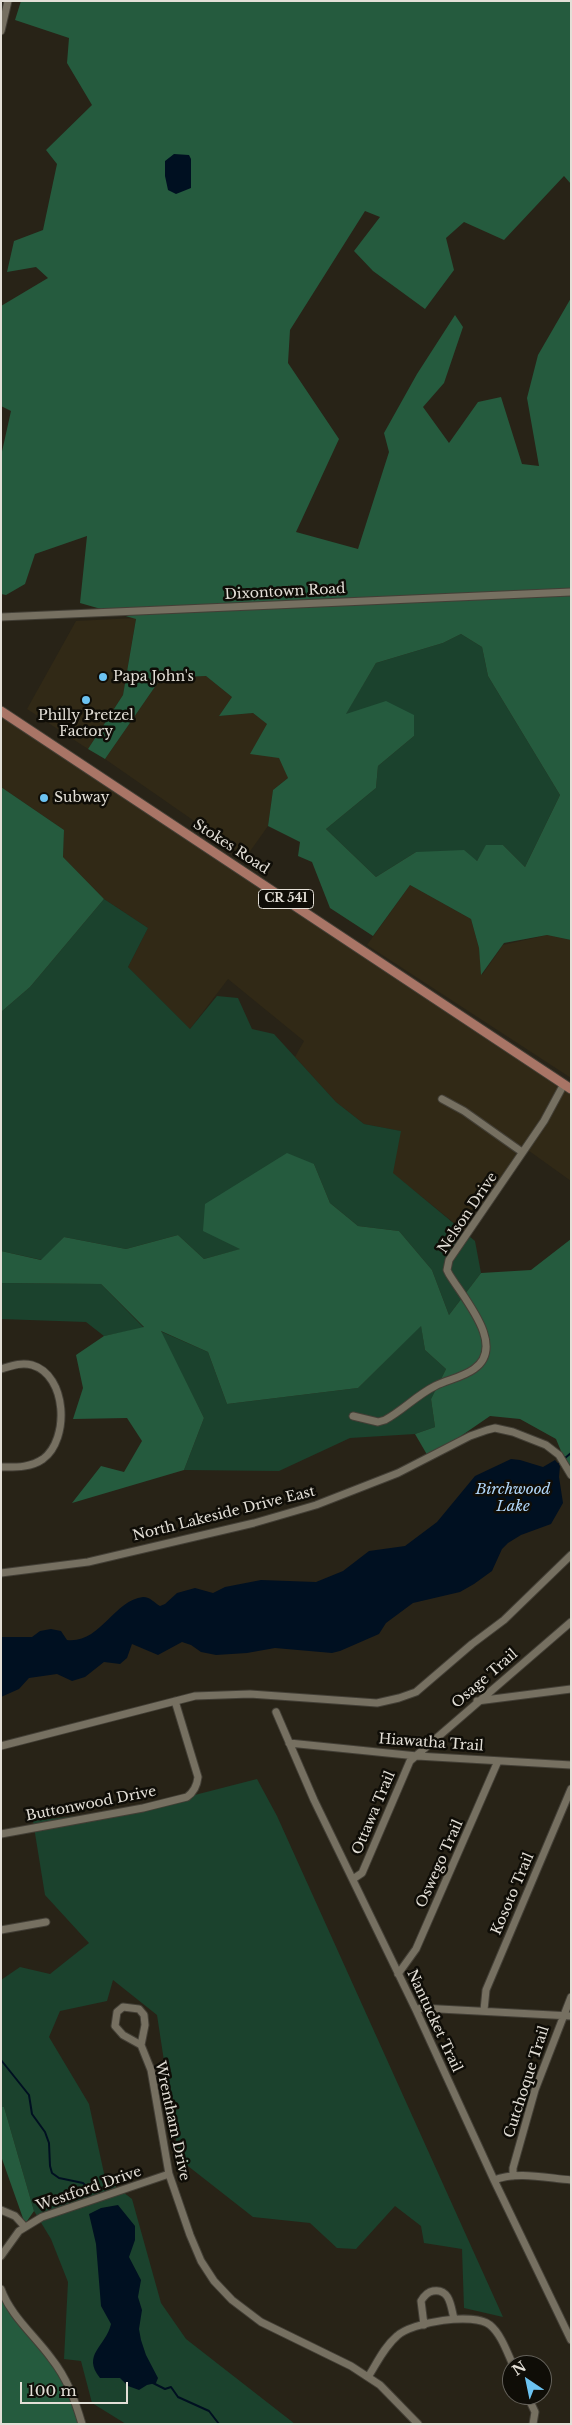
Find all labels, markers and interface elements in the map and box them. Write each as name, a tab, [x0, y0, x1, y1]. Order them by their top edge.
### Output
street label: Dixontown Road	[224, 580, 346, 604]
place label: Papa John's	[113, 669, 194, 685]
marker: Papa John's	[97, 671, 109, 683]
marker: Philly Pretzel Factory	[80, 694, 92, 706]
place label: Philly Pretzel Factory	[38, 708, 134, 740]
place label: Subway	[54, 790, 110, 806]
marker: Subway	[38, 792, 50, 804]
street label: Stokes Road	[190, 816, 272, 878]
road number: CR 541	[258, 890, 314, 909]
street label: Nelson Drive	[435, 1169, 501, 1257]
water label: Birchwood Lake	[476, 1481, 550, 1516]
street label: North Lakeside Drive East	[131, 1483, 317, 1545]
street label: Osage Trail	[449, 1646, 521, 1712]
street label: Hiawatha Trail	[378, 1731, 484, 1755]
street label: Ottawa Trail	[349, 1769, 399, 1857]
street label: Buttonwood Drive	[24, 1783, 158, 1825]
street label: Oswego Trail	[413, 1817, 467, 1911]
street label: Kosoto Trail	[488, 1850, 538, 1938]
street label: Nantucket Trail	[403, 1967, 465, 2075]
street label: Cutchoque Trail	[501, 2024, 553, 2140]
street label: Wrentham Drive	[151, 2060, 193, 2182]
street label: Westford Drive	[34, 2163, 144, 2215]
north arrow	[502, 2355, 552, 2405]
text: N	[509, 2357, 530, 2380]
scale bar	[22, 2372, 130, 2404]
text: 100 m	[28, 2381, 77, 2400]

